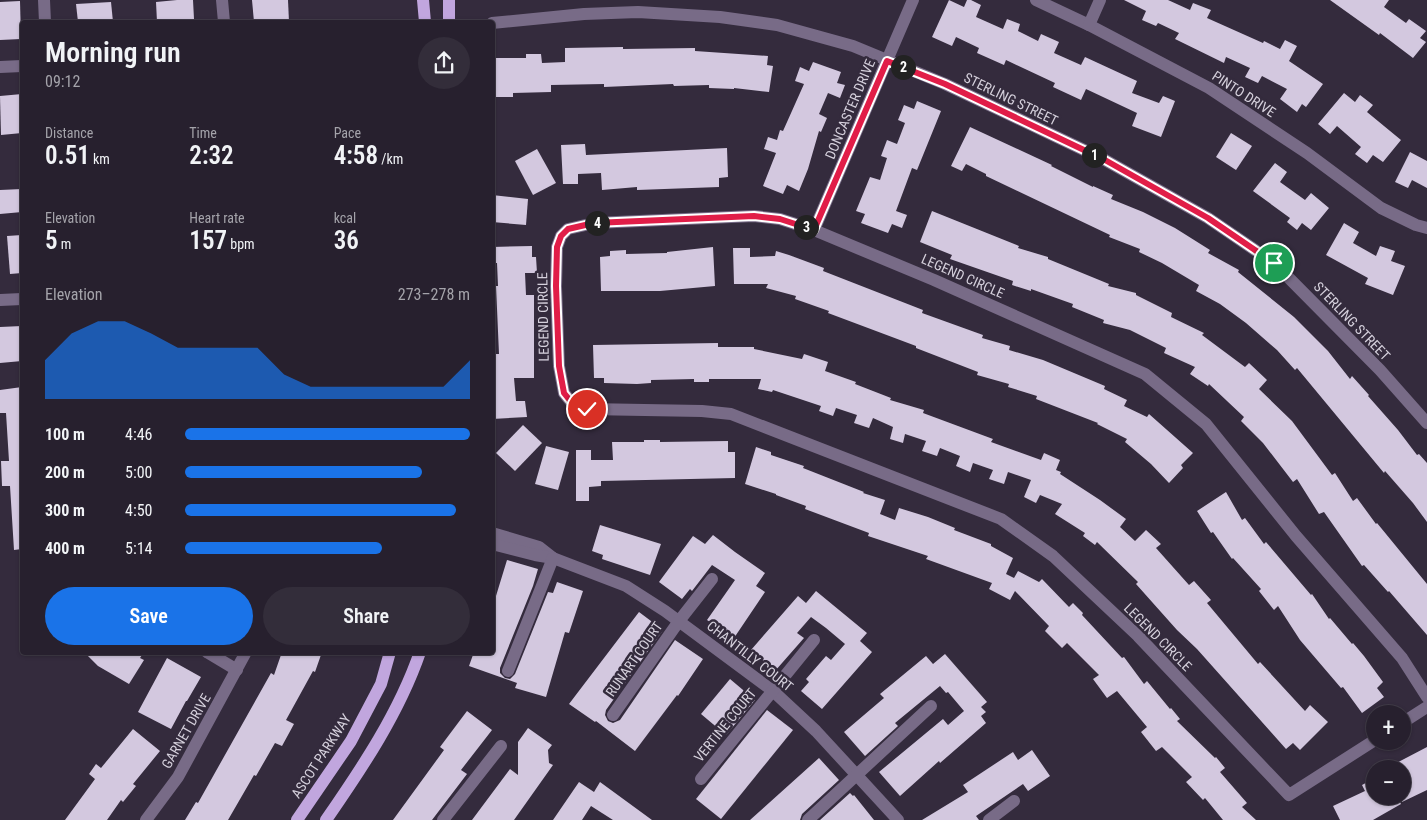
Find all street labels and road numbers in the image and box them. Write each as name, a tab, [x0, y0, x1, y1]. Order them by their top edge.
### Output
street label: DONCASTER DRIVE	[822, 57, 878, 161]
street label: PINTO DRIVE	[1209, 68, 1279, 120]
street label: STERLING STREET	[961, 69, 1061, 129]
street label: LEGEND CIRCLE	[919, 251, 1007, 301]
street label: LEGEND CIRCLE	[534, 272, 552, 362]
street label: STERLING STREET	[1311, 279, 1393, 363]
street label: LEGEND CIRCLE	[1121, 600, 1195, 674]
street label: CHANTILLY COURT	[704, 617, 796, 695]
street label: RUNART COURT	[602, 619, 666, 699]
street label: VERTINE COURT	[691, 685, 759, 765]
street label: GARNET DRIVE	[158, 691, 214, 771]
street label: ASCOT PARKWAY	[288, 710, 354, 801]

